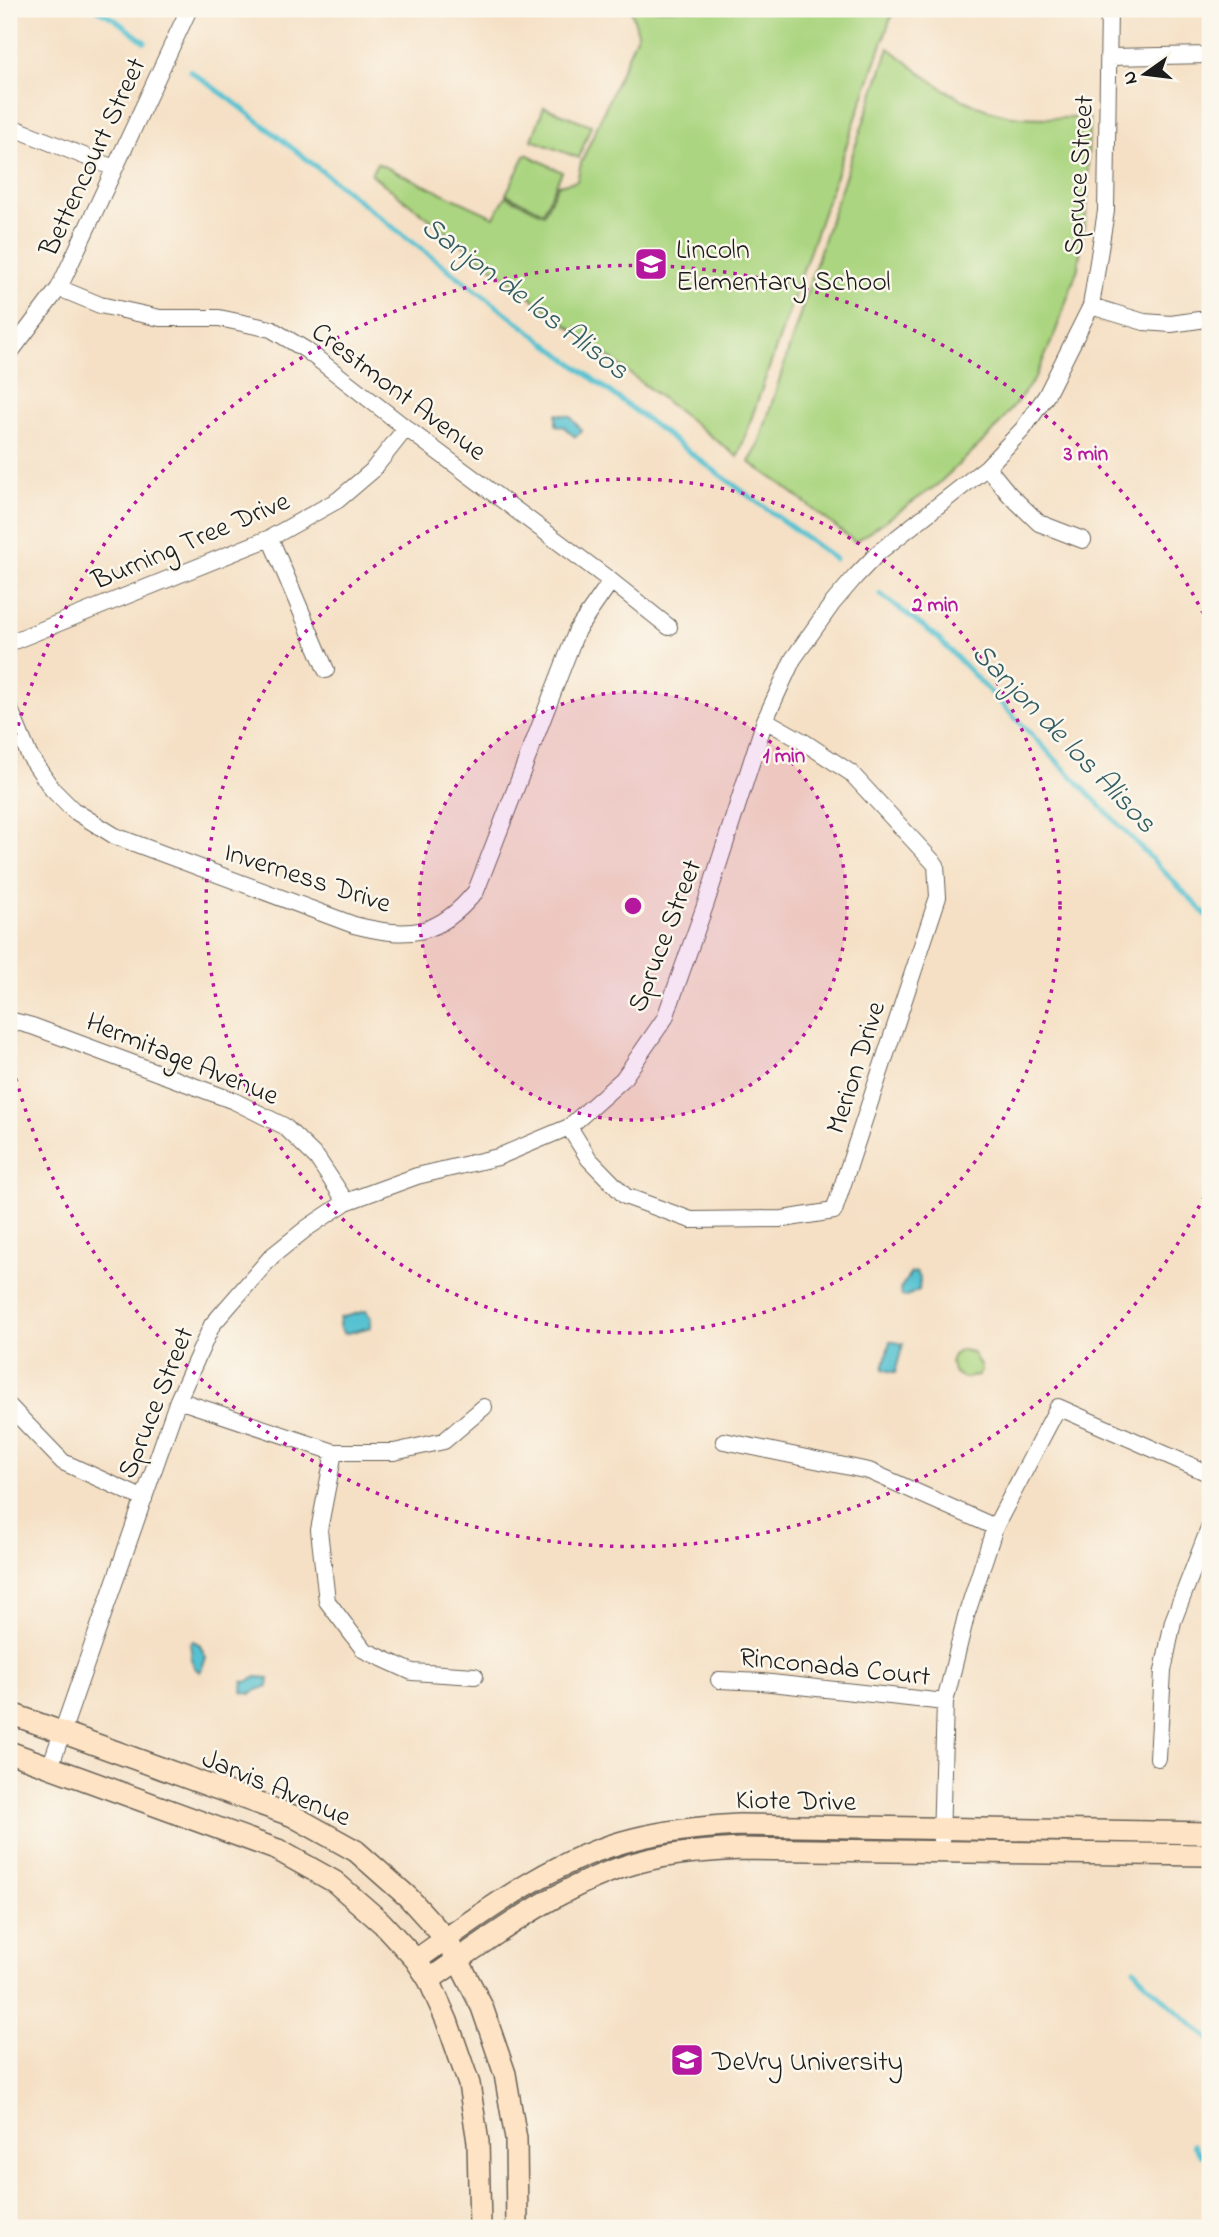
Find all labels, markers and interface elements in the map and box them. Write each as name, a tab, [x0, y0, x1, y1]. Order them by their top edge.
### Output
north arrow	[1110, 38, 1180, 108]
street label: Bettencourt Street	[30, 51, 158, 265]
text: N	[1116, 68, 1146, 87]
street label: Spruce Street	[1054, 94, 1107, 257]
water label: Sanjon de los Alisos	[411, 206, 638, 393]
place label: Lincoln Elementary School	[676, 231, 891, 304]
school or university icon: Lincoln Elementary School	[632, 245, 670, 283]
street label: Crestmont Avenue	[302, 313, 495, 473]
text: 3 min	[1063, 440, 1108, 470]
street label: Burning Tree Drive	[85, 482, 297, 603]
text: 2 min	[911, 591, 958, 621]
water label: Sanjon de los Alisos	[960, 634, 1166, 845]
text: 1 min	[763, 742, 805, 772]
street label: Inverness Drive	[218, 833, 396, 926]
street label: Spruce Street	[618, 854, 714, 1018]
centre of rings	[621, 894, 645, 918]
street label: Merion Drive	[817, 996, 898, 1140]
street label: Hermitage Avenue	[79, 1003, 285, 1118]
street label: Spruce Street	[108, 1321, 206, 1485]
street label: Rinconada Court	[737, 1638, 932, 1699]
street label: Jarvis Avenue	[195, 1739, 357, 1839]
street label: Kiote Drive	[735, 1781, 857, 1824]
school or university icon: DeVry University	[668, 2041, 706, 2079]
place label: DeVry University	[711, 2043, 903, 2084]

